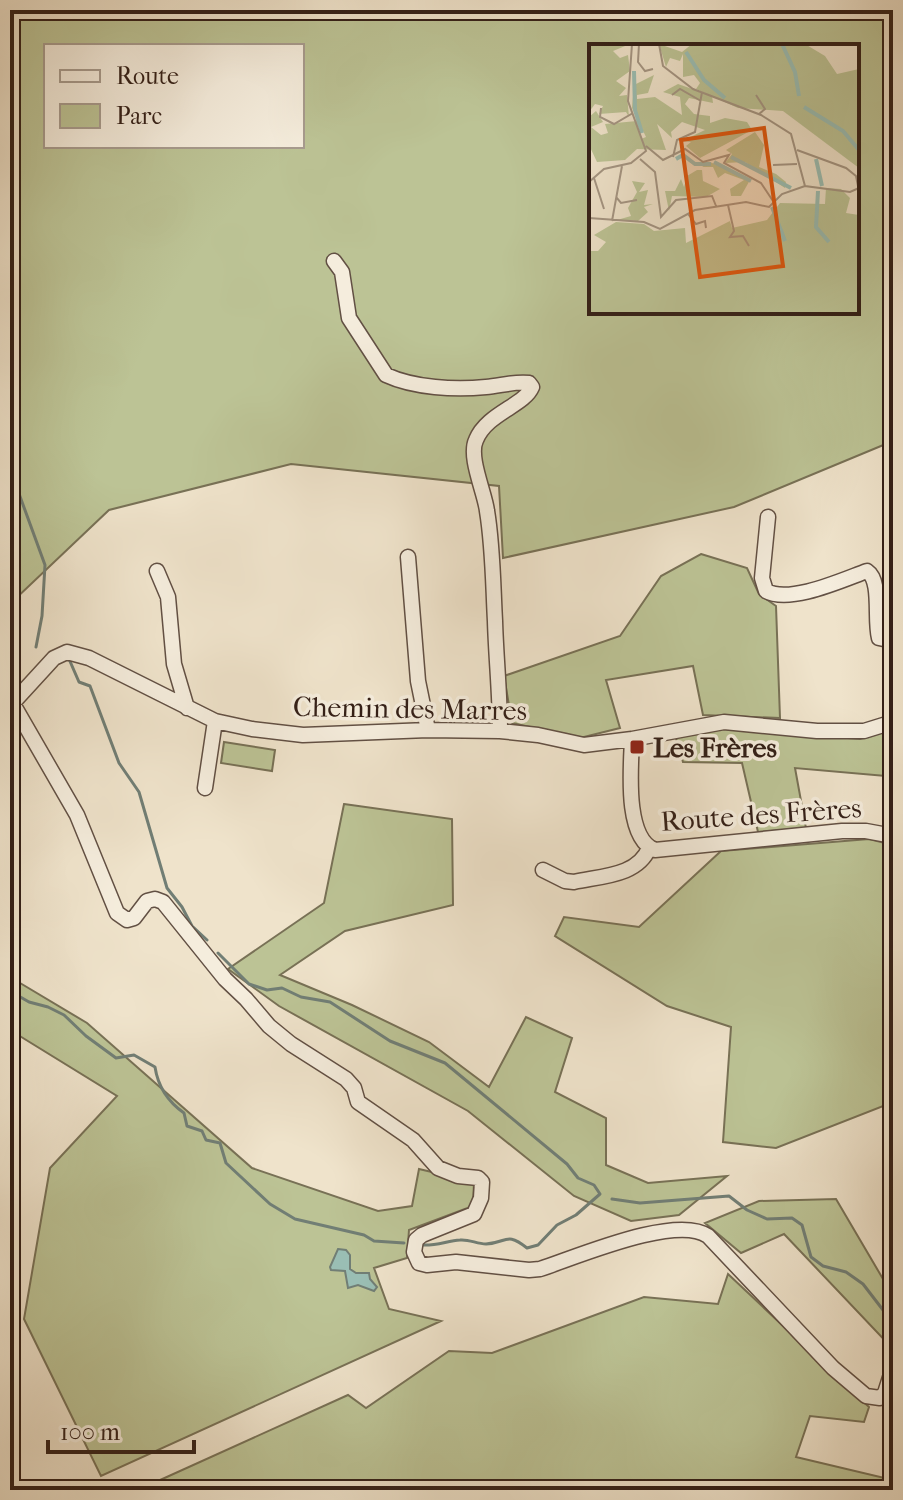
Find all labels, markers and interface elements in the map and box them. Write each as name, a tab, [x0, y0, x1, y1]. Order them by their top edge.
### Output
legend	[44, 44, 304, 148]
inset map	[589, 44, 859, 314]
text: Route	[116, 62, 179, 90]
text: Parc	[116, 102, 162, 130]
street label: Chemin des Marres	[293, 690, 527, 727]
place label: Les Frères	[653, 731, 777, 764]
marker: Les Frères	[628, 738, 646, 756]
street label: Route des Frères	[659, 791, 863, 838]
scale bar	[48, 1404, 194, 1454]
text: 100 m	[60, 1418, 120, 1446]

